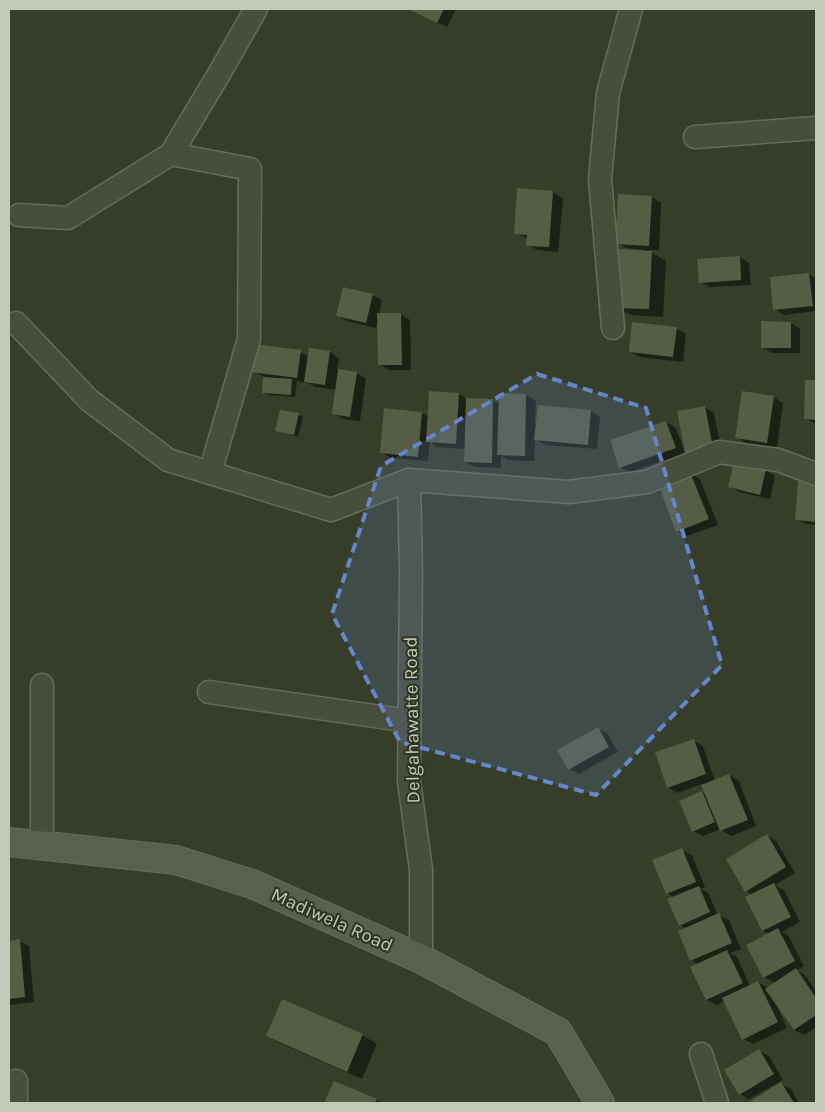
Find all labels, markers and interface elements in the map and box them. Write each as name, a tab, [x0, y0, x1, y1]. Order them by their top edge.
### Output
street label: Delgahawatte Road	[400, 636, 424, 804]
street label: Madiwela Road	[268, 883, 396, 957]

